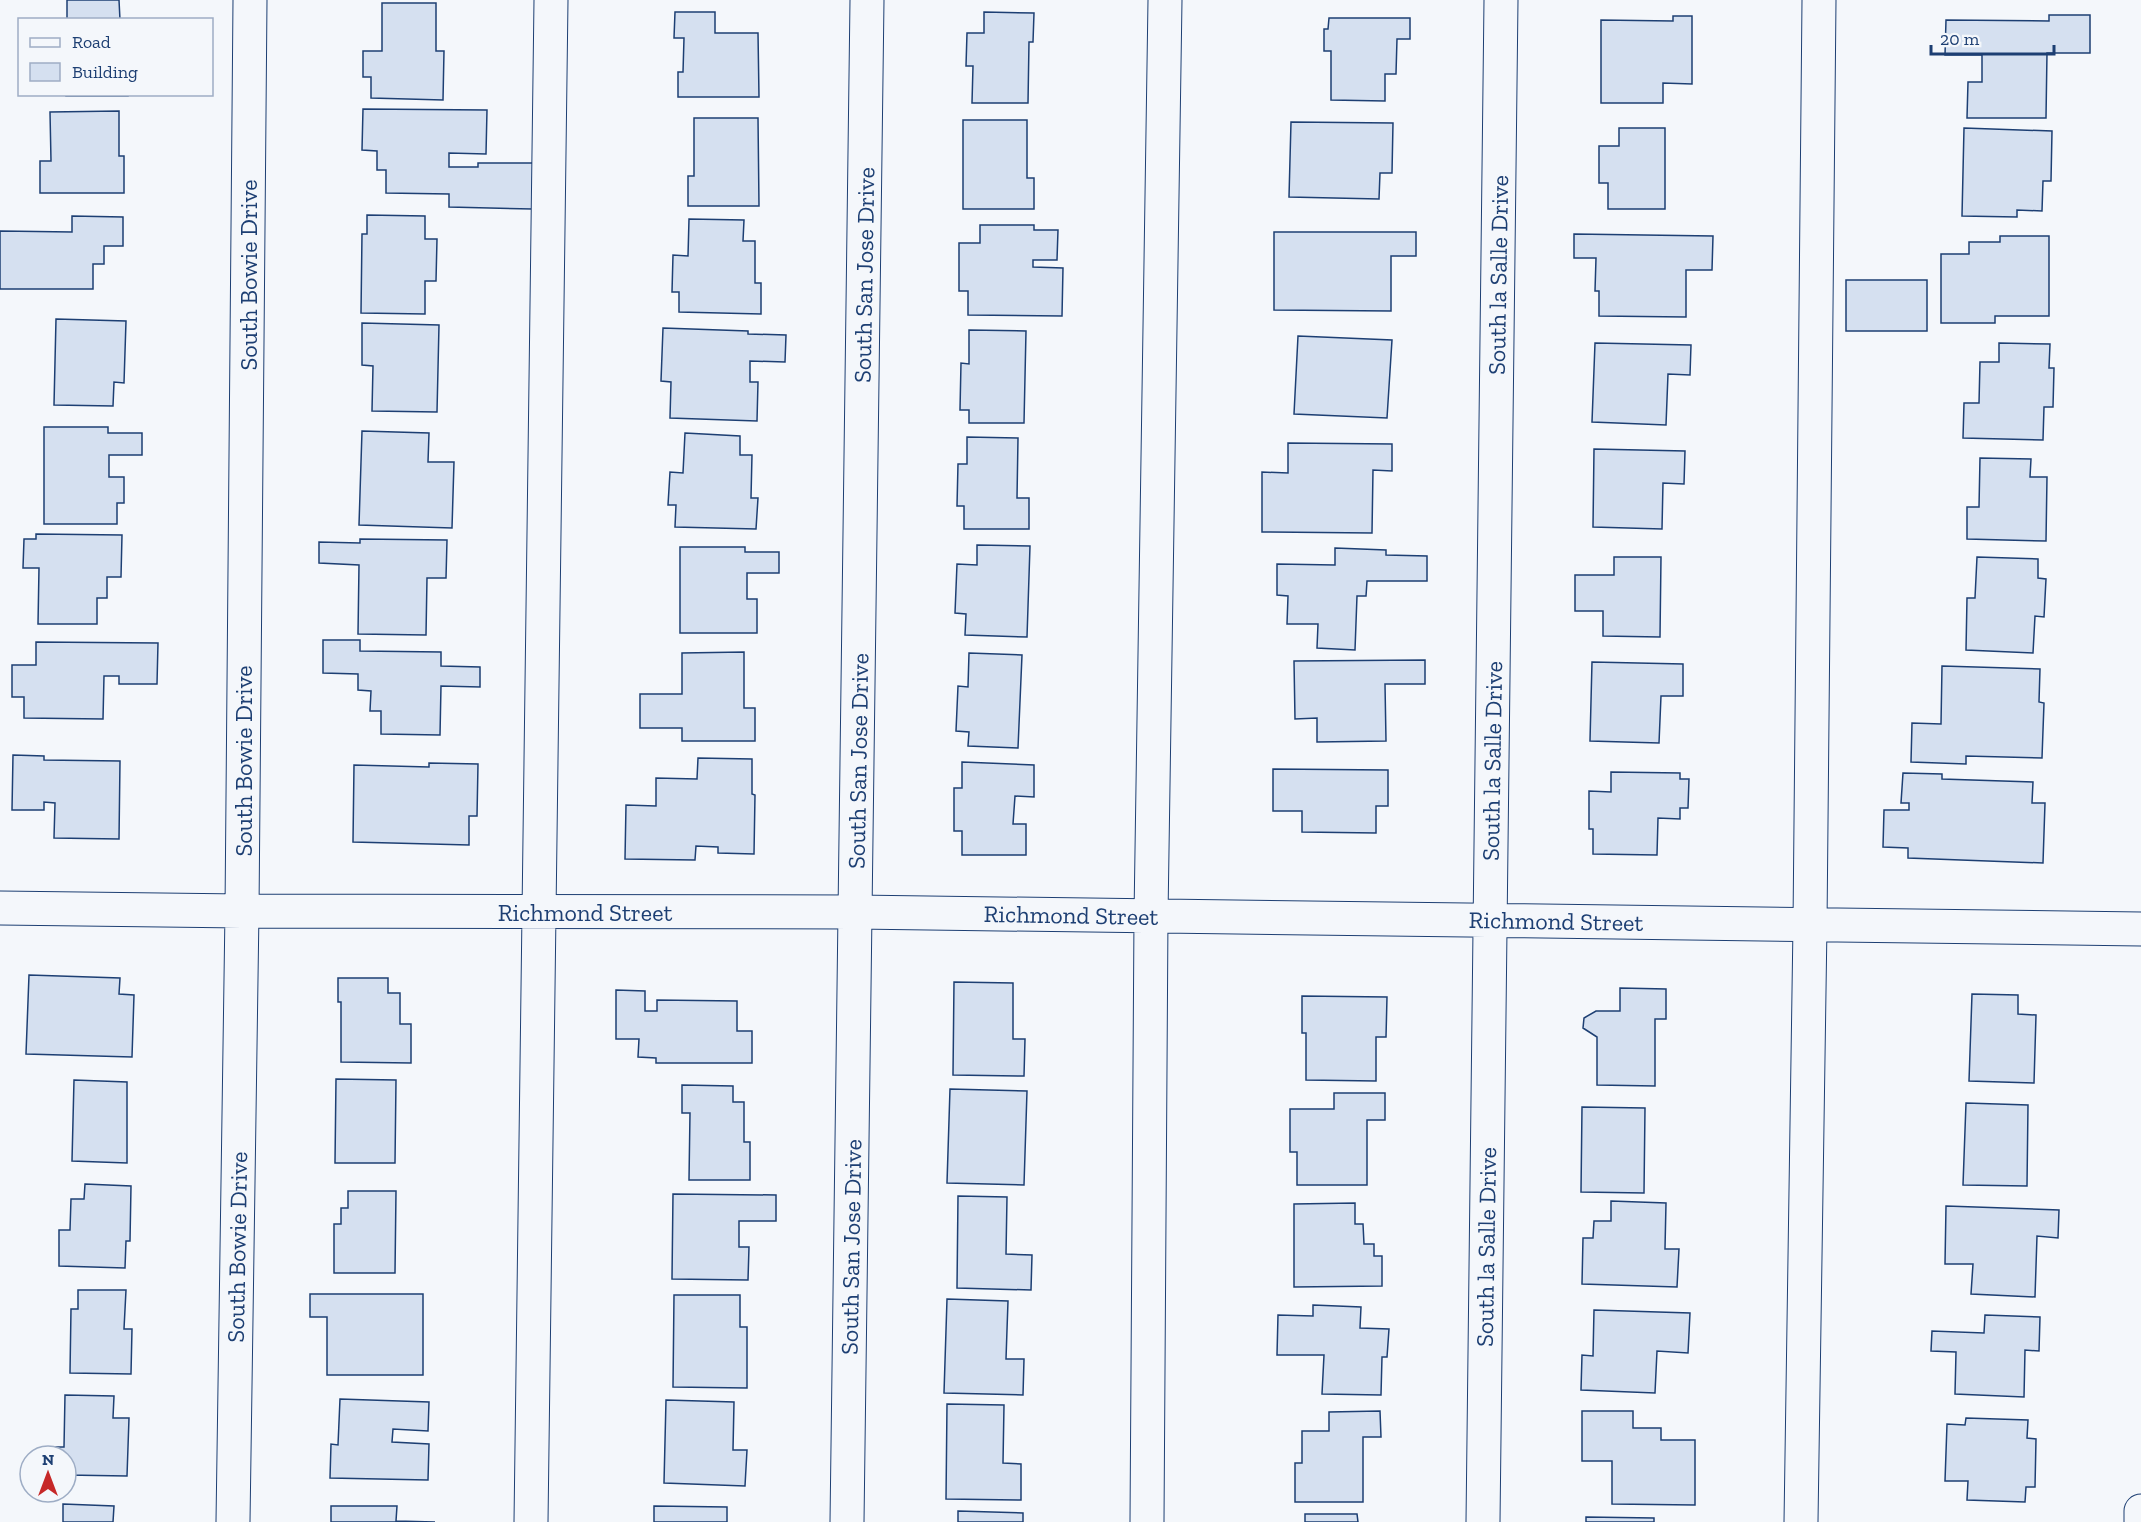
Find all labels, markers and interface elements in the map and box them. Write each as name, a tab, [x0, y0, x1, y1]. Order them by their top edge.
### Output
legend	[18, 18, 213, 96]
scale bar	[1931, 18, 2054, 56]
text: 20 m	[1940, 28, 1980, 50]
text: Road	[72, 31, 111, 53]
text: Building	[72, 61, 138, 83]
street label: South San Jose Drive	[848, 167, 880, 383]
street label: South la Salle Drive	[1482, 175, 1514, 375]
street label: South Bowie Drive	[234, 179, 263, 371]
street label: South San Jose Drive	[842, 653, 874, 869]
street label: South la Salle Drive	[1476, 661, 1508, 861]
street label: South Bowie Drive	[229, 665, 258, 857]
street label: Richmond Street	[498, 898, 672, 927]
street label: Richmond Street	[983, 899, 1159, 931]
street label: Richmond Street	[1468, 905, 1644, 937]
street label: South San Jose Drive	[835, 1139, 867, 1355]
street label: South la Salle Drive	[1470, 1147, 1502, 1347]
street label: South Bowie Drive	[221, 1151, 253, 1343]
north arrow	[18, 1444, 78, 1504]
text: N	[42, 1450, 54, 1469]

